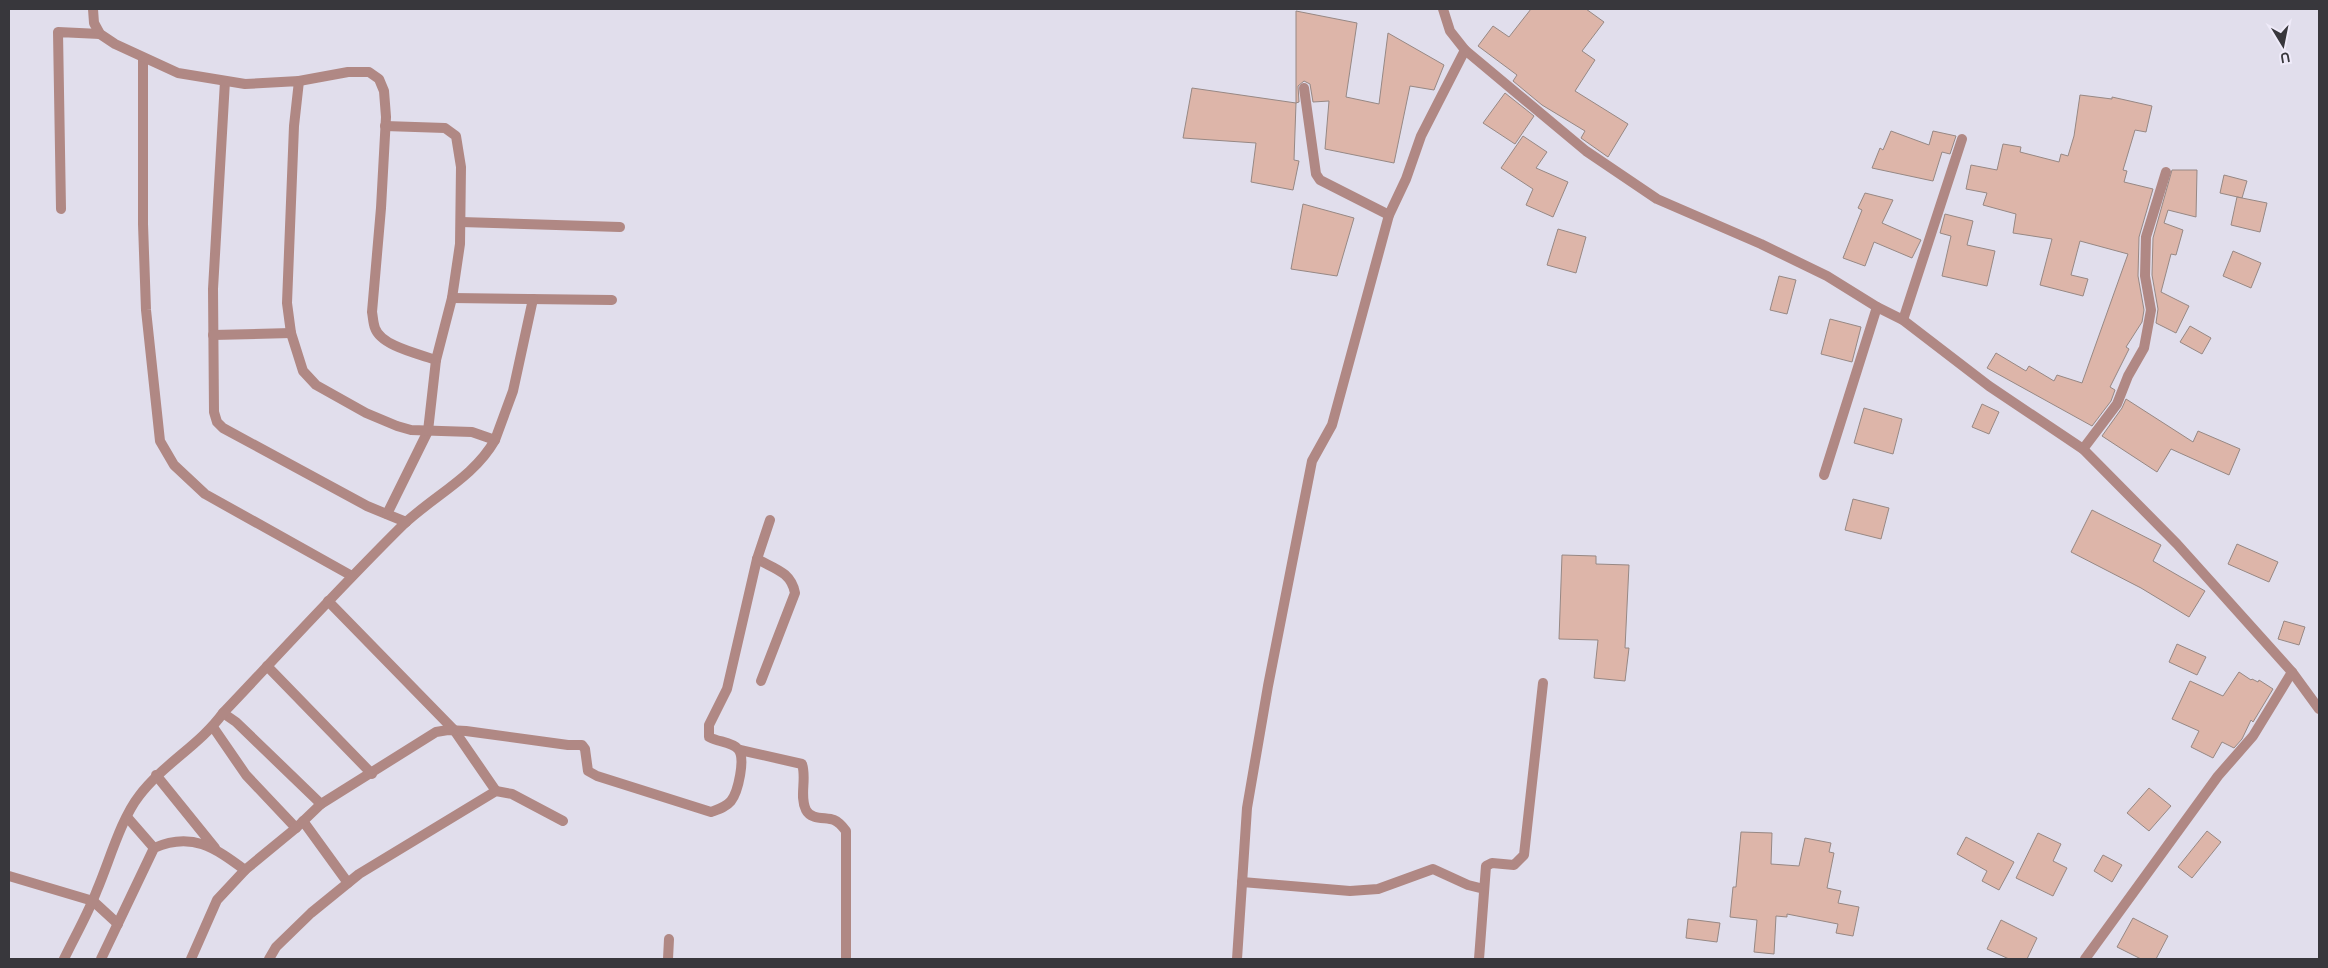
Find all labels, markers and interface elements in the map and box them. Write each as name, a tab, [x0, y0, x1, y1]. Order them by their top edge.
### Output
north arrow	[2258, 20, 2308, 70]
text: U	[2279, 47, 2291, 66]

